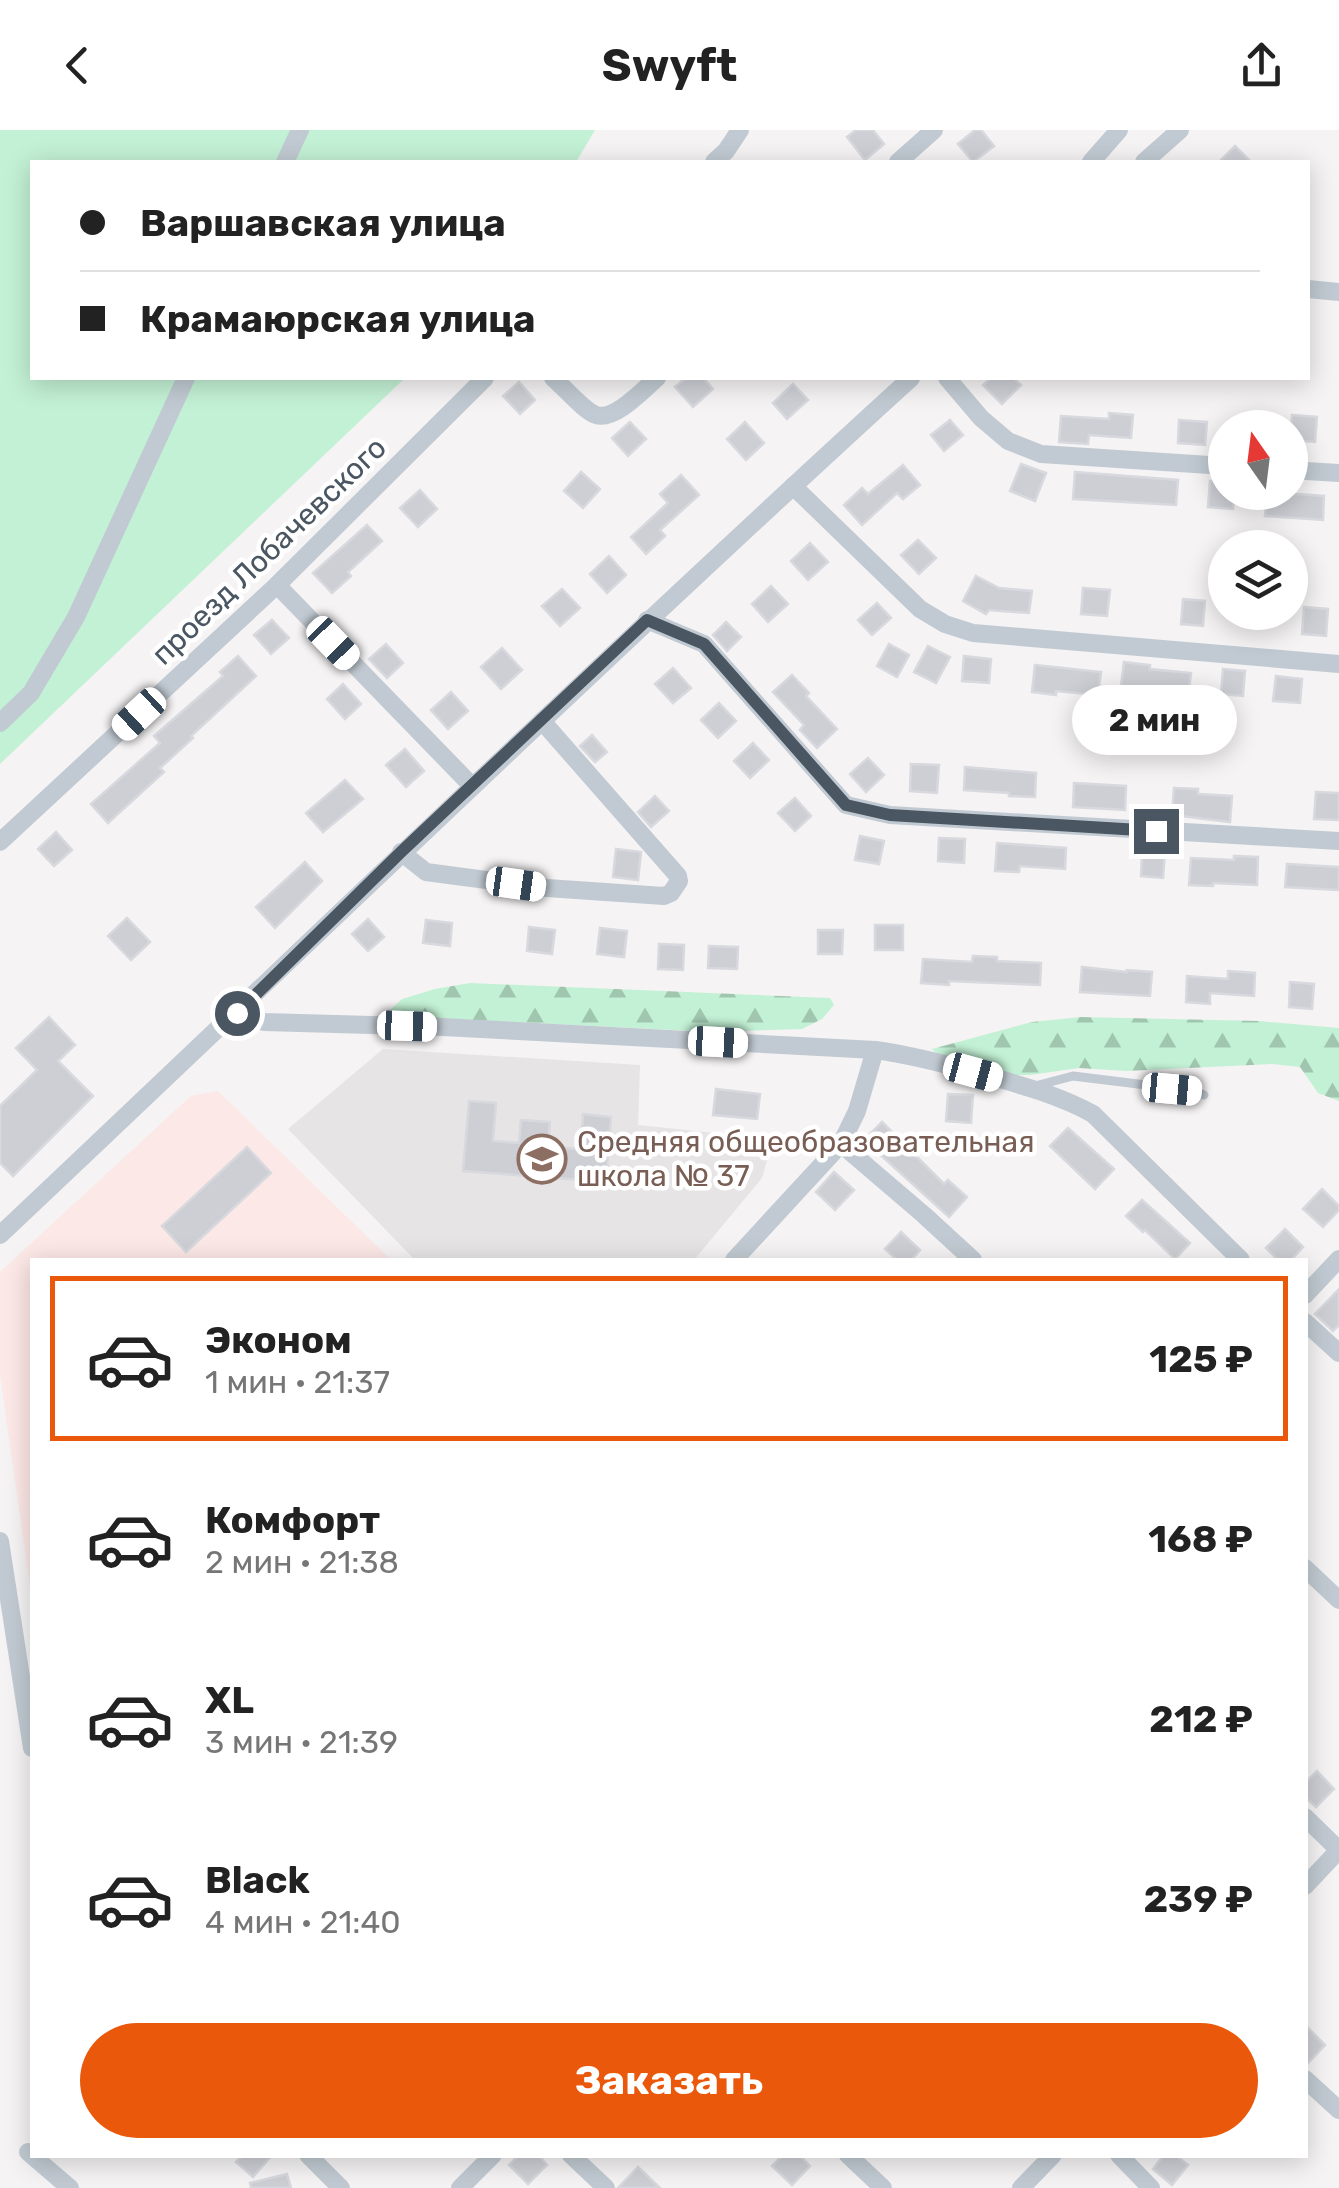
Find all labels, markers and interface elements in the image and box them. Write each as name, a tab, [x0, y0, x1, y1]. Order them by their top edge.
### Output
icon: back	[50, 38, 105, 93]
icon: share	[1234, 38, 1289, 93]
text: Swyft	[602, 39, 737, 92]
text: Варшавская улица	[140, 200, 506, 246]
text: Крамаюрская улица	[140, 296, 536, 342]
north arrow	[1208, 410, 1308, 510]
map controls	[1208, 410, 1308, 630]
street label: проезд Лобачевского	[144, 430, 394, 672]
button: layers	[1208, 530, 1308, 630]
car	[301, 611, 365, 675]
car	[107, 683, 171, 745]
callout: 2 мин	[1074, 686, 1238, 756]
text: 2 мин	[1109, 701, 1200, 739]
route end	[1134, 809, 1179, 854]
car	[484, 865, 548, 903]
route start	[215, 991, 260, 1036]
car	[376, 1010, 438, 1042]
car	[687, 1025, 749, 1059]
car	[940, 1050, 1006, 1094]
car	[1141, 1071, 1203, 1107]
place label: Средняя общеобразовательная школа № 37	[577, 1124, 1035, 1194]
school or university icon: Средняя общеобразовательная школа № 37	[516, 1133, 568, 1185]
icon: car	[85, 1314, 175, 1404]
text: Эконом	[205, 1317, 352, 1363]
text: 125 ₽	[1149, 1336, 1253, 1382]
text: 1 мин · 21:37	[205, 1363, 390, 1401]
icon: car	[85, 1494, 175, 1584]
text: Комфорт	[205, 1497, 380, 1543]
text: 168 ₽	[1148, 1516, 1253, 1562]
text: 2 мин · 21:38	[205, 1543, 399, 1581]
icon: car	[85, 1674, 175, 1764]
text: XL	[205, 1677, 254, 1723]
text: 212 ₽	[1149, 1696, 1253, 1742]
text: 3 мин · 21:39	[205, 1723, 398, 1761]
icon: car	[85, 1854, 175, 1944]
text: Black	[205, 1857, 310, 1903]
text: 239 ₽	[1143, 1876, 1253, 1922]
text: 4 мин · 21:40	[205, 1903, 401, 1941]
button: Заказать	[80, 2023, 1258, 2138]

